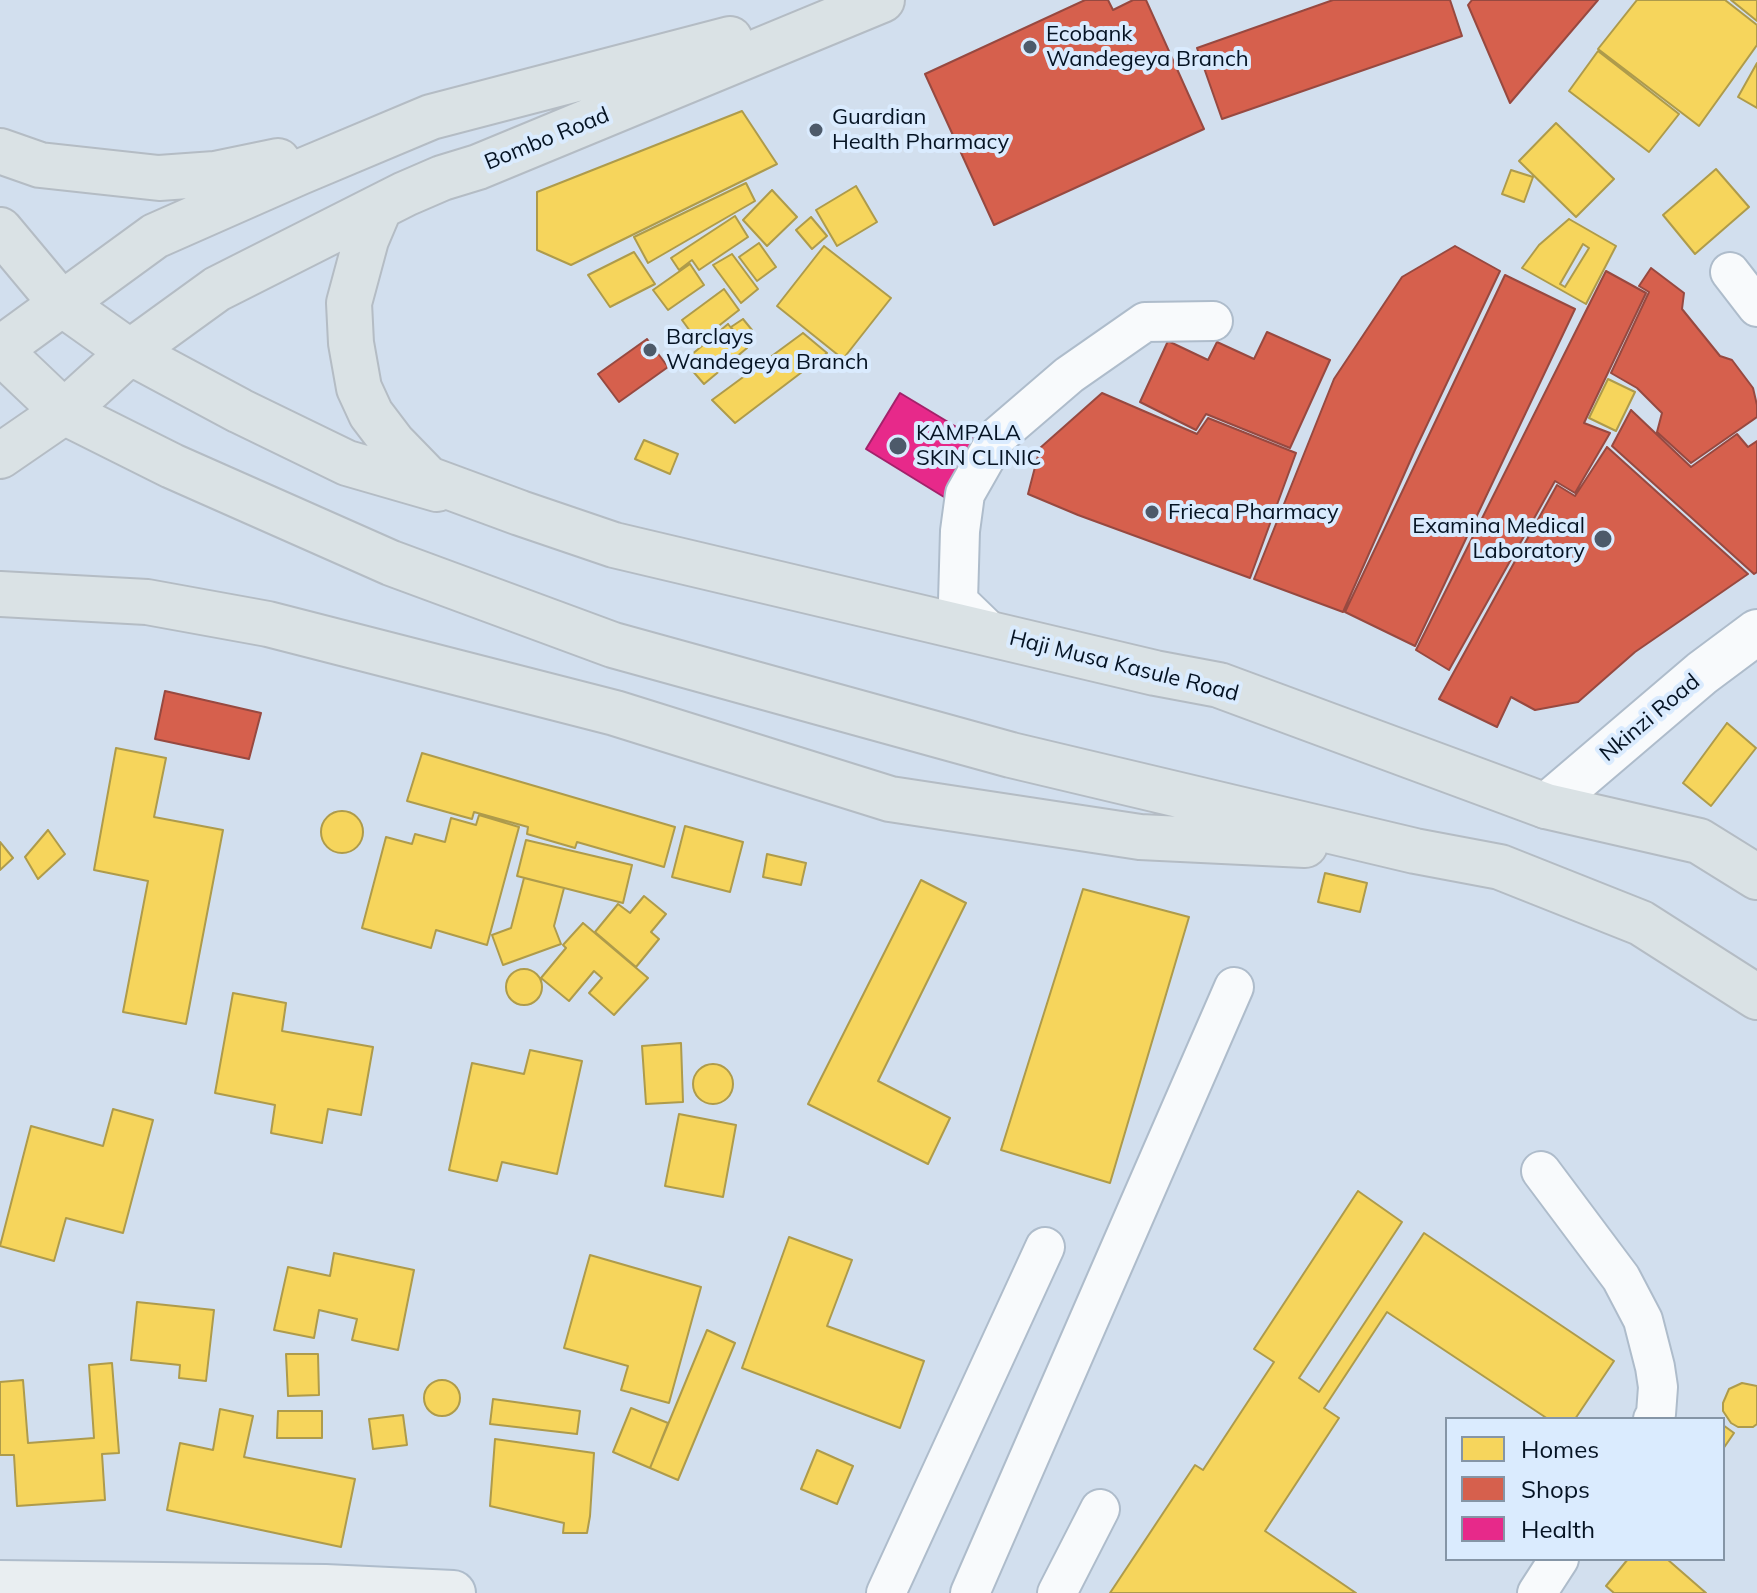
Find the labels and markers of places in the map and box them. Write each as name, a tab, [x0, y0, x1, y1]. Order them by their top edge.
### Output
place label: Ecobank Wandegeya Branch	[1046, 21, 1249, 72]
marker: Ecobank Wandegeya Branch	[1021, 38, 1039, 56]
place label: Guardian Health Pharmacy	[832, 104, 1009, 156]
marker: Guardian Health Pharmacy	[807, 121, 825, 139]
place label: Barclays Wandegeya Branch	[666, 324, 869, 376]
marker: Barclays Wandegeya Branch	[641, 341, 659, 359]
place label: KAMPALA SKIN CLINIC	[916, 420, 1041, 472]
marker: KAMPALA SKIN CLINIC	[887, 435, 909, 457]
place label: Frieca Pharmacy	[1168, 499, 1339, 525]
marker: Frieca Pharmacy	[1143, 503, 1161, 521]
place label: Examina Medical Laboratory	[1412, 513, 1585, 564]
marker: Examina Medical Laboratory	[1592, 528, 1614, 550]

